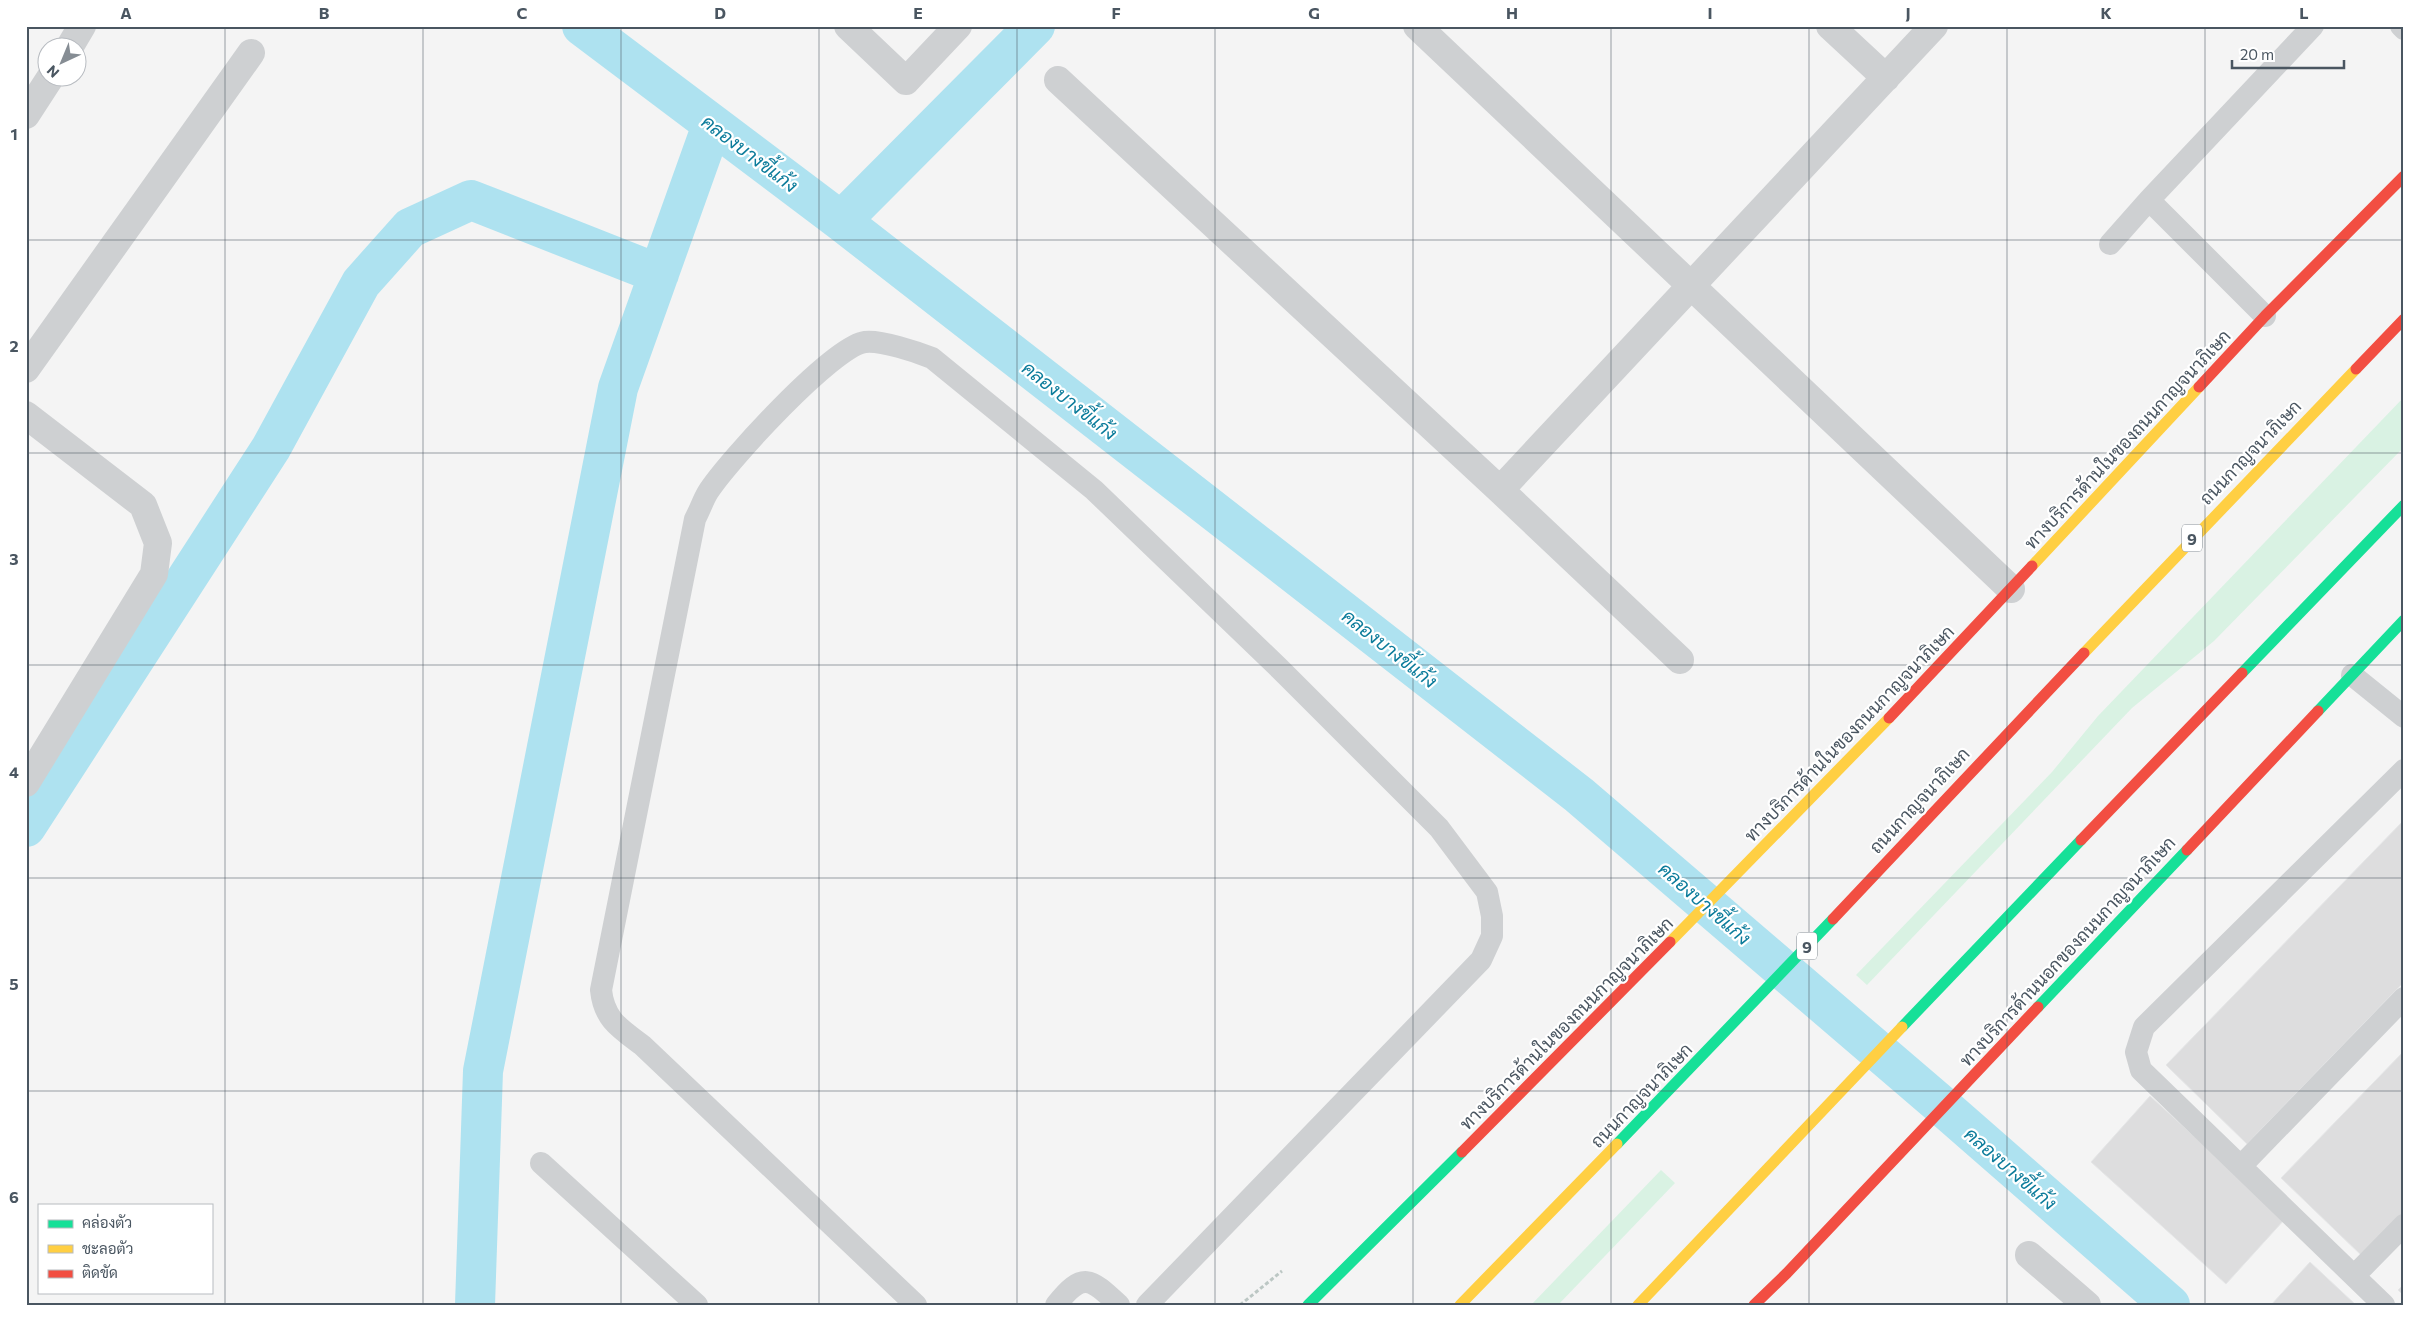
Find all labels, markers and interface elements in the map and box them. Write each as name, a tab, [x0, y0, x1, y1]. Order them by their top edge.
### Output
text: A	[120, 3, 132, 22]
text: B	[319, 3, 330, 22]
text: C	[517, 3, 528, 22]
text: D	[714, 3, 726, 22]
text: E	[913, 3, 923, 22]
text: F	[1111, 3, 1121, 22]
text: G	[1308, 3, 1320, 22]
text: H	[1506, 3, 1518, 22]
text: I	[1707, 3, 1713, 22]
text: J	[1905, 3, 1911, 22]
text: K	[2100, 3, 2112, 22]
text: L	[2299, 3, 2309, 22]
north arrow	[38, 38, 88, 88]
scale bar	[2232, 38, 2345, 70]
text: 20 m	[2240, 45, 2274, 63]
text: N	[43, 62, 62, 81]
water label: คลองบางขี้แก้ง	[697, 105, 806, 197]
text: 1	[10, 124, 18, 143]
street label: ทางบริการด้านในของถนนกาญจนาภิเษก	[2019, 324, 2235, 554]
text: 2	[9, 336, 19, 355]
water label: คลองบางขี้แก้ง	[1018, 351, 1126, 444]
street label: ถนนกาญจนาภิเษก	[2195, 395, 2306, 510]
road number: 9	[2182, 524, 2202, 552]
text: 3	[9, 549, 19, 568]
water label: คลองบางขี้แก้ง	[1338, 599, 1446, 692]
street label: ทางบริการด้านในของถนนกาญจนาภิเษก	[1740, 620, 1958, 846]
street label: ถนนกาญจนาภิเษก	[1864, 743, 1974, 857]
text: 4	[9, 762, 19, 781]
street label: ทางบริการด้านนอกของถนนกาญจนาภิเษก	[1954, 831, 2180, 1071]
water label: คลองบางขี้แก้ง	[1654, 852, 1760, 949]
street label: ทางบริการด้านในของถนนกาญจนาภิเษก	[1455, 912, 1677, 1134]
road number: 9	[1797, 932, 1817, 959]
text: 5	[9, 974, 19, 993]
street label: ถนนกาญจนาภิเษก	[1586, 1038, 1696, 1152]
water label: คลองบางขี้แก้ง	[1960, 1117, 2066, 1214]
text: 6	[9, 1187, 19, 1206]
legend	[38, 1204, 212, 1294]
text: คล่องตัว	[82, 1213, 132, 1231]
text: ชะลอตัว	[82, 1239, 133, 1257]
text: ติดขัด	[82, 1263, 118, 1281]

